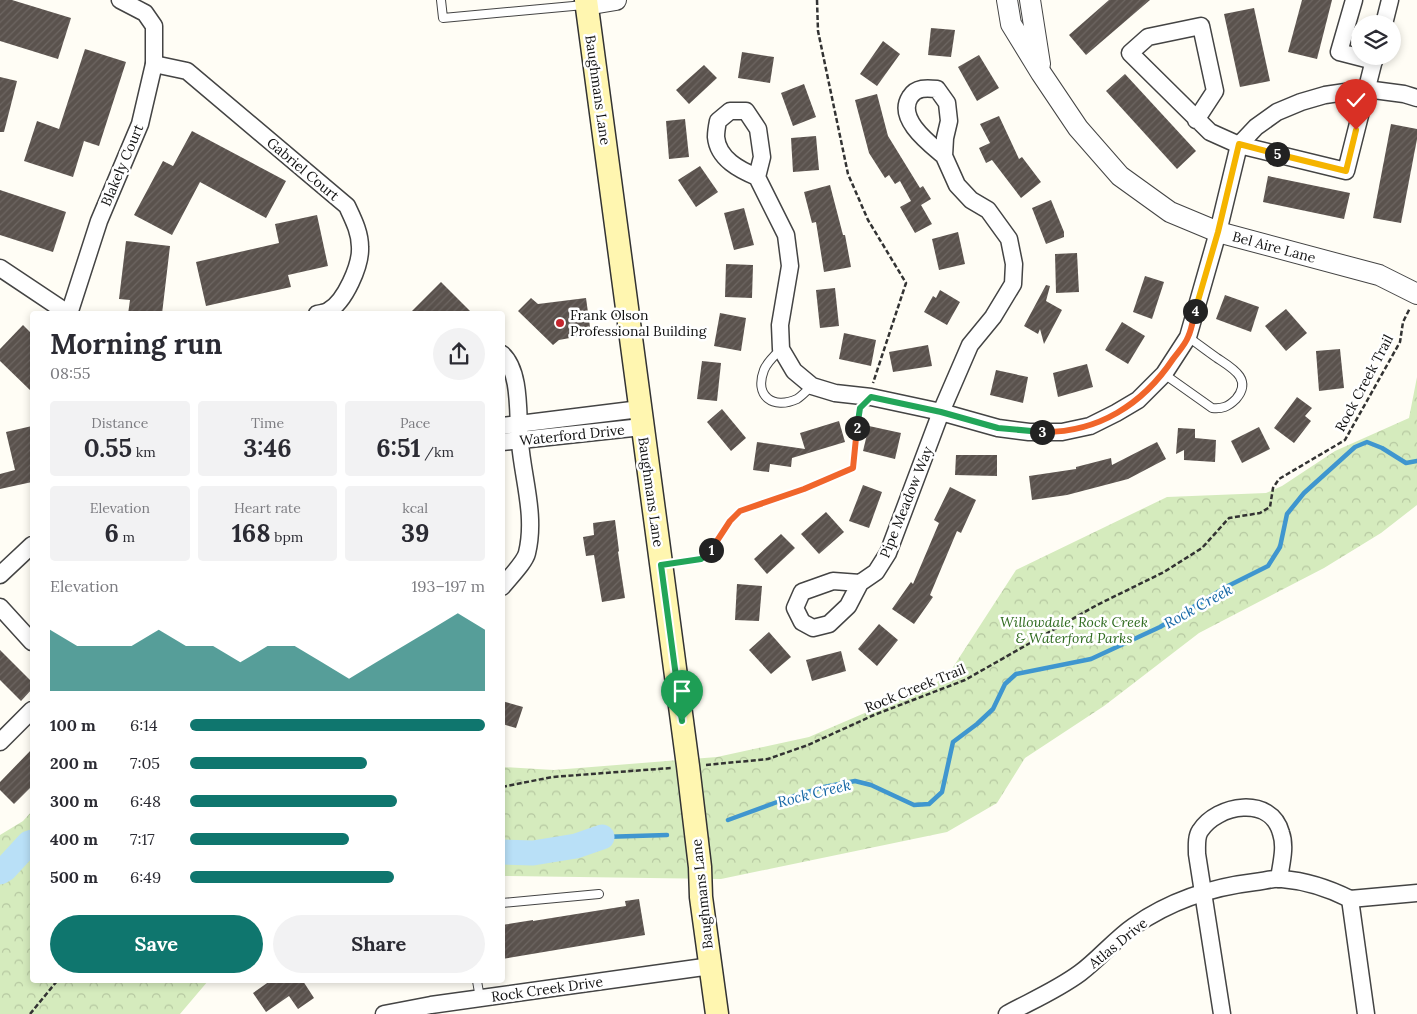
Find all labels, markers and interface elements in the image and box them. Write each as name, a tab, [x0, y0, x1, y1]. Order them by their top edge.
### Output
map controls	[1351, 15, 1401, 65]
button: layers	[1351, 15, 1401, 65]
street label: Baughmans Lane	[581, 34, 615, 147]
pin	[1335, 79, 1377, 130]
icon: check	[1342, 86, 1370, 114]
street label: Blakely Court	[97, 121, 148, 209]
street label: Gabriel Court	[263, 133, 343, 205]
pin: 5	[1264, 142, 1290, 166]
text: 5	[1274, 145, 1281, 163]
street label: Bel Aire Lane	[1230, 227, 1318, 267]
pin: 4	[1182, 298, 1208, 324]
text: 4	[1192, 302, 1199, 320]
place label: Frank Olson Professional Building	[570, 306, 707, 340]
marker: Frank Olson Professional Building	[554, 317, 566, 329]
text: Morning run	[50, 326, 222, 362]
button: share	[433, 328, 485, 380]
street label: Rock Creek Trail	[1331, 331, 1397, 435]
text: 08:55	[50, 363, 90, 383]
text: Distance	[91, 414, 148, 432]
text: Time	[251, 414, 284, 432]
text: Pace	[400, 414, 430, 432]
pin: 2	[844, 416, 870, 440]
text: 2	[854, 419, 861, 437]
street label: Waterford Drive	[519, 420, 626, 449]
pin: 3	[1030, 420, 1054, 444]
text: 3	[1039, 423, 1046, 441]
text: 0.55	[84, 432, 132, 464]
text: 3:46	[243, 432, 292, 464]
text: 6:51	[376, 432, 421, 464]
street label: Baughmans Lane	[634, 436, 668, 549]
text: km	[132, 443, 156, 461]
text: /km	[421, 443, 454, 461]
street label: Pipe Meadow Way	[875, 443, 937, 560]
text: Elevation	[90, 499, 150, 517]
text: Heart rate	[234, 499, 301, 517]
text: kcal	[402, 499, 428, 517]
text: 6	[105, 517, 119, 549]
text: 168	[232, 517, 271, 549]
text: 39	[401, 517, 429, 549]
text: m	[119, 528, 135, 546]
text: bpm	[271, 528, 303, 546]
pin: 1	[698, 538, 724, 562]
text: 1	[709, 541, 714, 559]
text: Elevation	[50, 576, 119, 596]
text: 193–197 m	[411, 576, 485, 596]
water label: Rock Creek	[1161, 579, 1236, 632]
park label: Willowdale, Rock Creek & Waterford Parks	[1000, 613, 1148, 647]
street label: Rock Creek Trail	[862, 659, 968, 716]
pin	[661, 670, 703, 721]
icon: arrive	[668, 677, 696, 705]
text: 100 m	[50, 715, 96, 735]
text: 6:14	[130, 715, 158, 735]
text: 200 m	[50, 753, 98, 773]
text: 7:05	[130, 753, 160, 773]
water label: Rock Creek	[775, 775, 853, 811]
text: 300 m	[50, 791, 98, 811]
text: 6:48	[130, 791, 161, 811]
text: 400 m	[50, 829, 98, 849]
text: 7:17	[130, 829, 155, 849]
street label: Baughmans Lane	[687, 838, 717, 950]
text: 500 m	[50, 867, 98, 887]
text: 6:49	[130, 867, 161, 887]
street label: Atlas Drive	[1084, 914, 1151, 973]
button: Save	[50, 915, 263, 973]
button: Share	[273, 915, 485, 973]
street label: Rock Creek Drive	[490, 972, 604, 1006]

